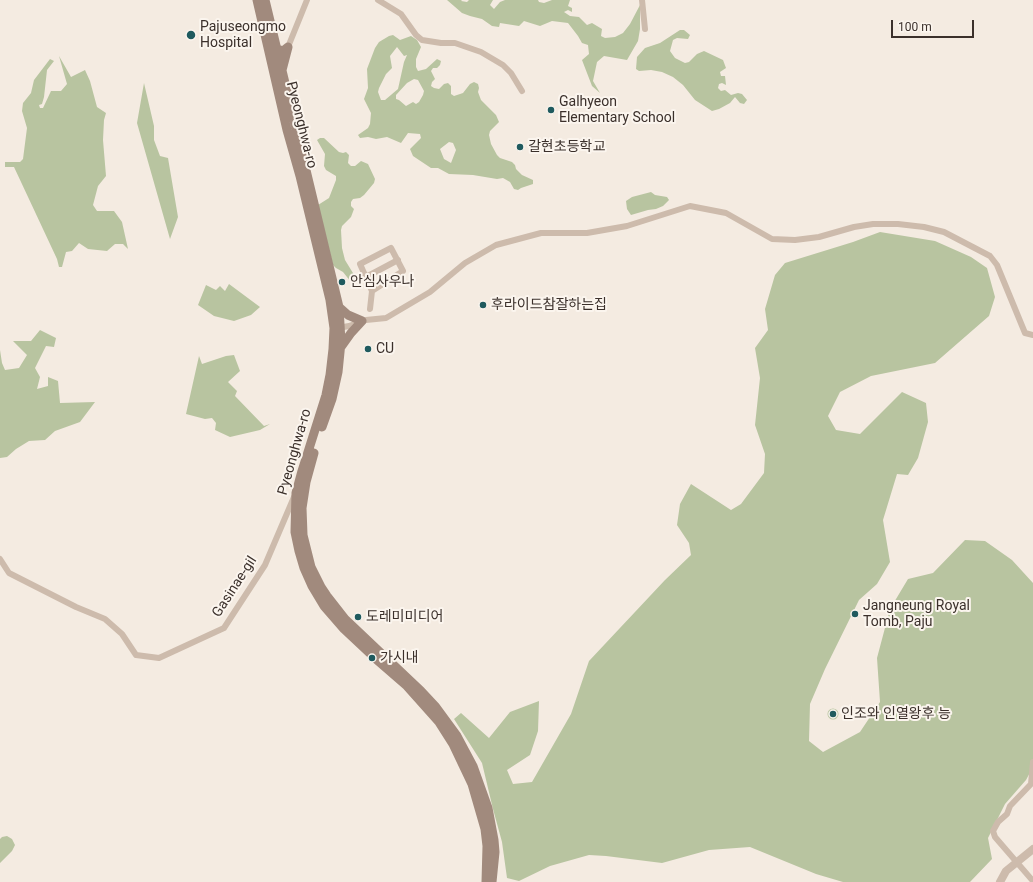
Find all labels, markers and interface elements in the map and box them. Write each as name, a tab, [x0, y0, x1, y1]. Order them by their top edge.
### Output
scale bar	[893, 12, 976, 38]
place label: Pajuseongmo Hospital	[200, 19, 286, 52]
text: 100 m	[898, 20, 932, 34]
marker: Pajuseongmo Hospital	[185, 29, 197, 41]
street label: Pyeonghwa-ro	[282, 80, 320, 170]
place label: Galhyeon Elementary School	[559, 94, 675, 126]
marker: Galhyeon Elementary School	[546, 105, 556, 115]
place label: 갈현초등학교	[528, 139, 605, 155]
marker: 갈현초등학교	[515, 142, 525, 152]
place label: 안심사우나	[350, 274, 414, 290]
marker: 안심사우나	[337, 277, 347, 287]
place label: 후라이드참잘하는집	[491, 297, 607, 313]
marker: 후라이드참잘하는집	[478, 300, 488, 310]
place label: CU	[376, 341, 394, 357]
marker: CU	[363, 344, 373, 354]
street label: Pyeonghwa-ro	[275, 407, 315, 497]
street label: Gasinae-gil	[209, 553, 261, 621]
place label: Jangneung Royal Tomb, Paju	[863, 598, 970, 630]
place label: 도레미미디어	[366, 609, 443, 625]
marker: Jangneung Royal Tomb, Paju	[850, 609, 860, 619]
marker: 도레미미디어	[353, 612, 363, 622]
place label: 가시내	[380, 650, 419, 666]
marker: 가시내	[367, 653, 377, 663]
place label: 인조와 인열왕후 능	[841, 706, 951, 722]
marker: 인조와 인열왕후 능	[828, 709, 838, 719]

